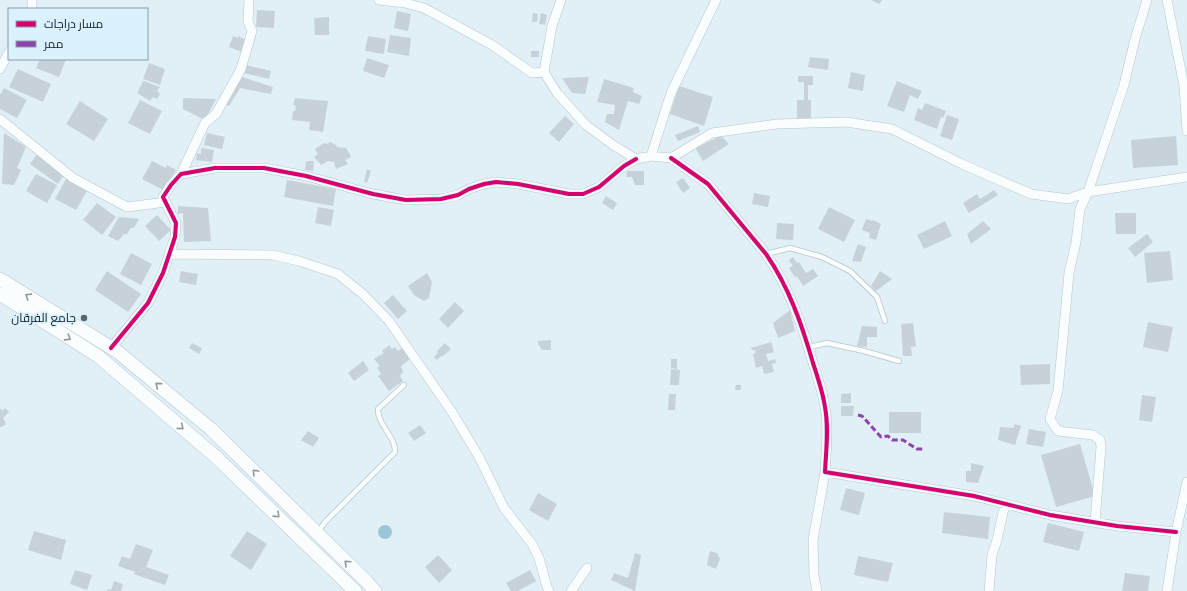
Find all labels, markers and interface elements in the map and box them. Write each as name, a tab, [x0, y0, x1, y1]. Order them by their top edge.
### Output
legend	[8, 8, 148, 60]
text: مسار دراجات	[44, 16, 103, 31]
text: ممر	[43, 36, 63, 51]
one-way arrow	[25, 294, 32, 301]
place label: جامع الفرقان	[11, 310, 76, 326]
marker: جامع الفرقان	[79, 313, 89, 323]
one-way arrow	[64, 333, 71, 340]
one-way arrow	[155, 383, 163, 390]
one-way arrow	[176, 423, 184, 430]
one-way arrow	[252, 469, 260, 477]
one-way arrow	[272, 510, 280, 518]
one-way arrow	[345, 561, 352, 568]

